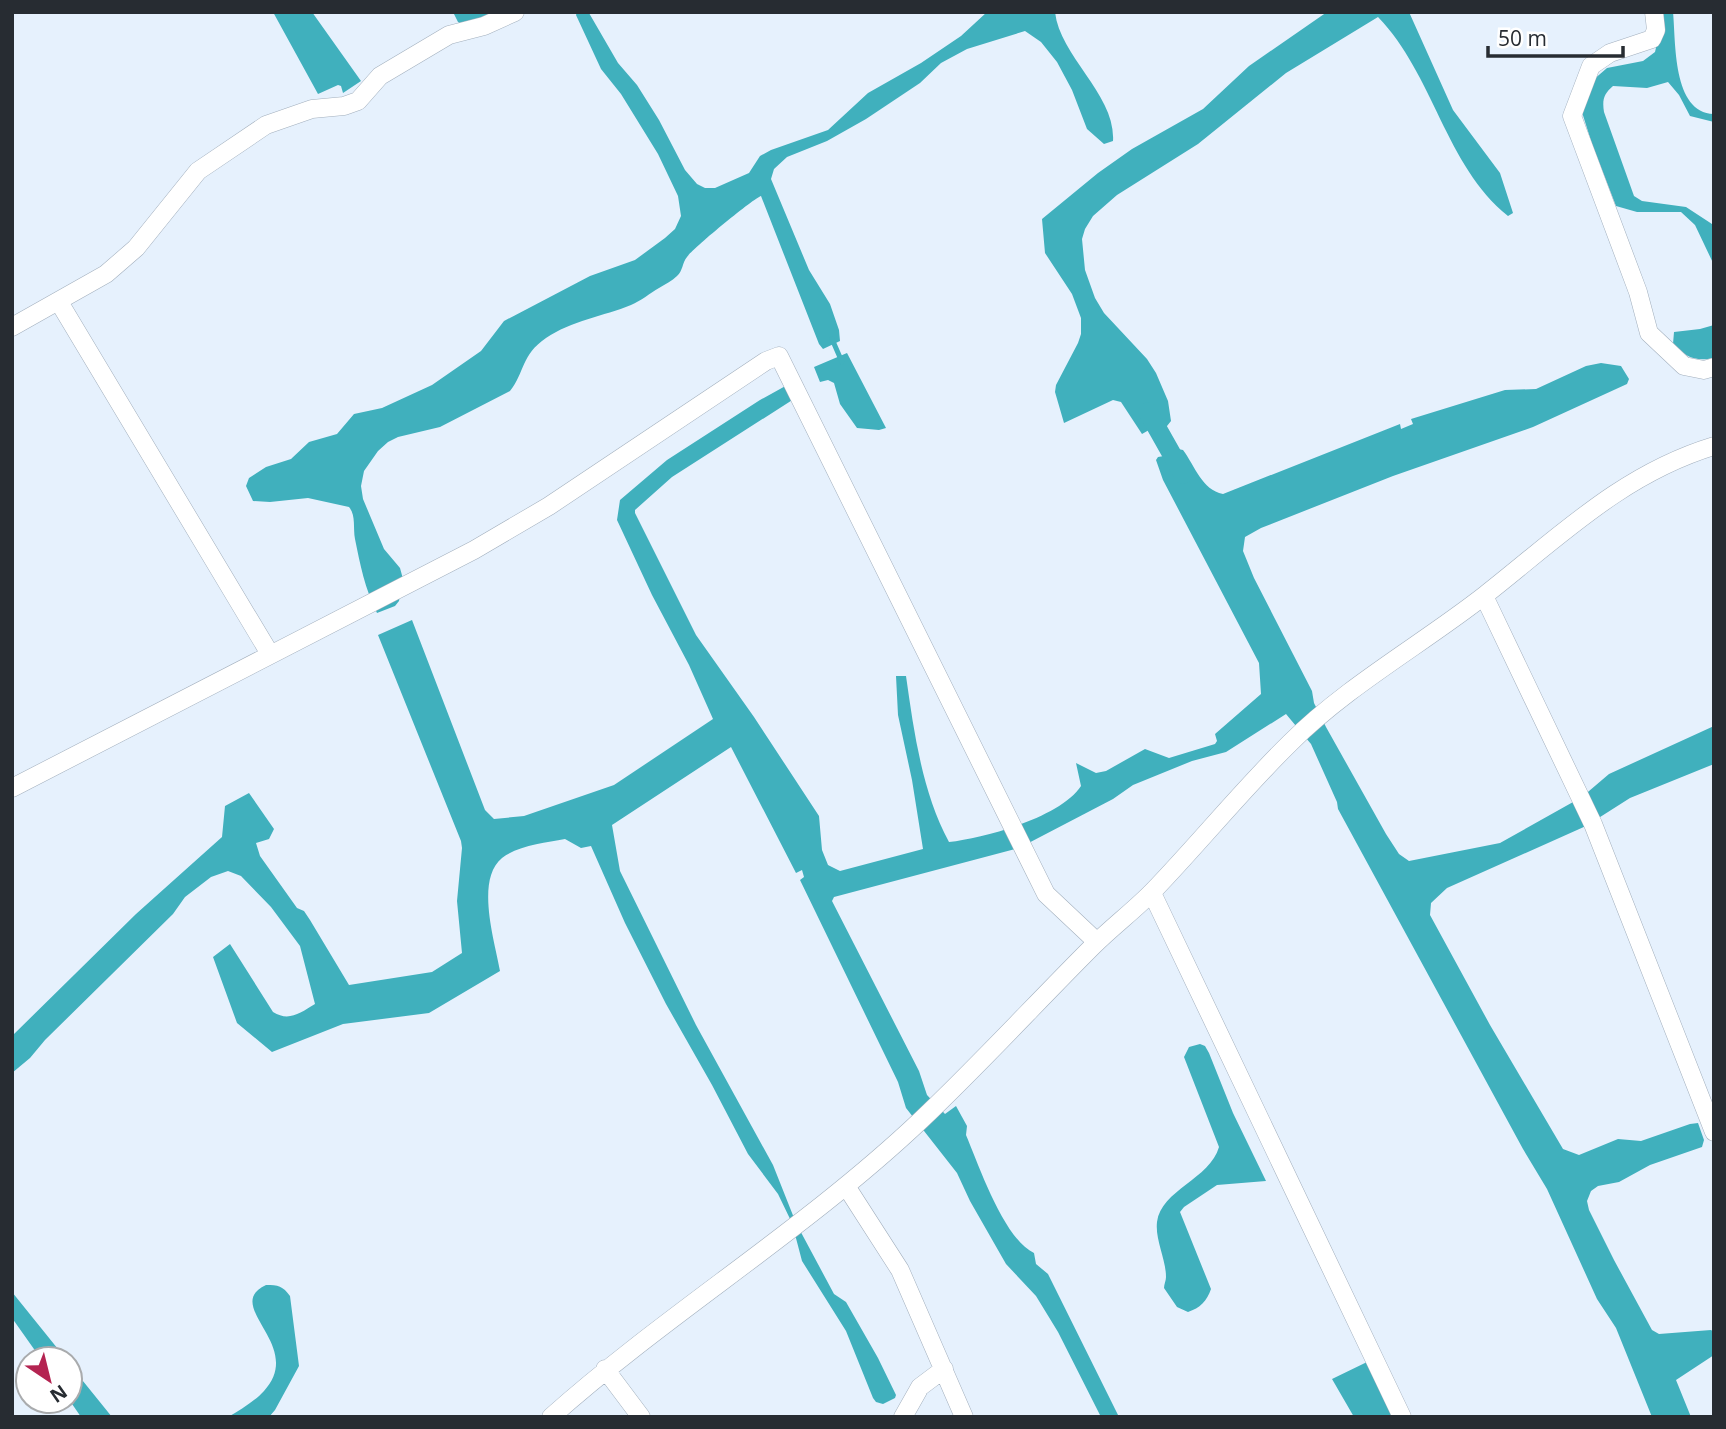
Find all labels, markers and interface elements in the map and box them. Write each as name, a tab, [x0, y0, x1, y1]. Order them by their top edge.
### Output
scale bar	[1488, 14, 1623, 58]
text: 50 m	[1498, 24, 1547, 52]
north arrow	[14, 1345, 84, 1415]
text: N	[45, 1379, 73, 1409]

